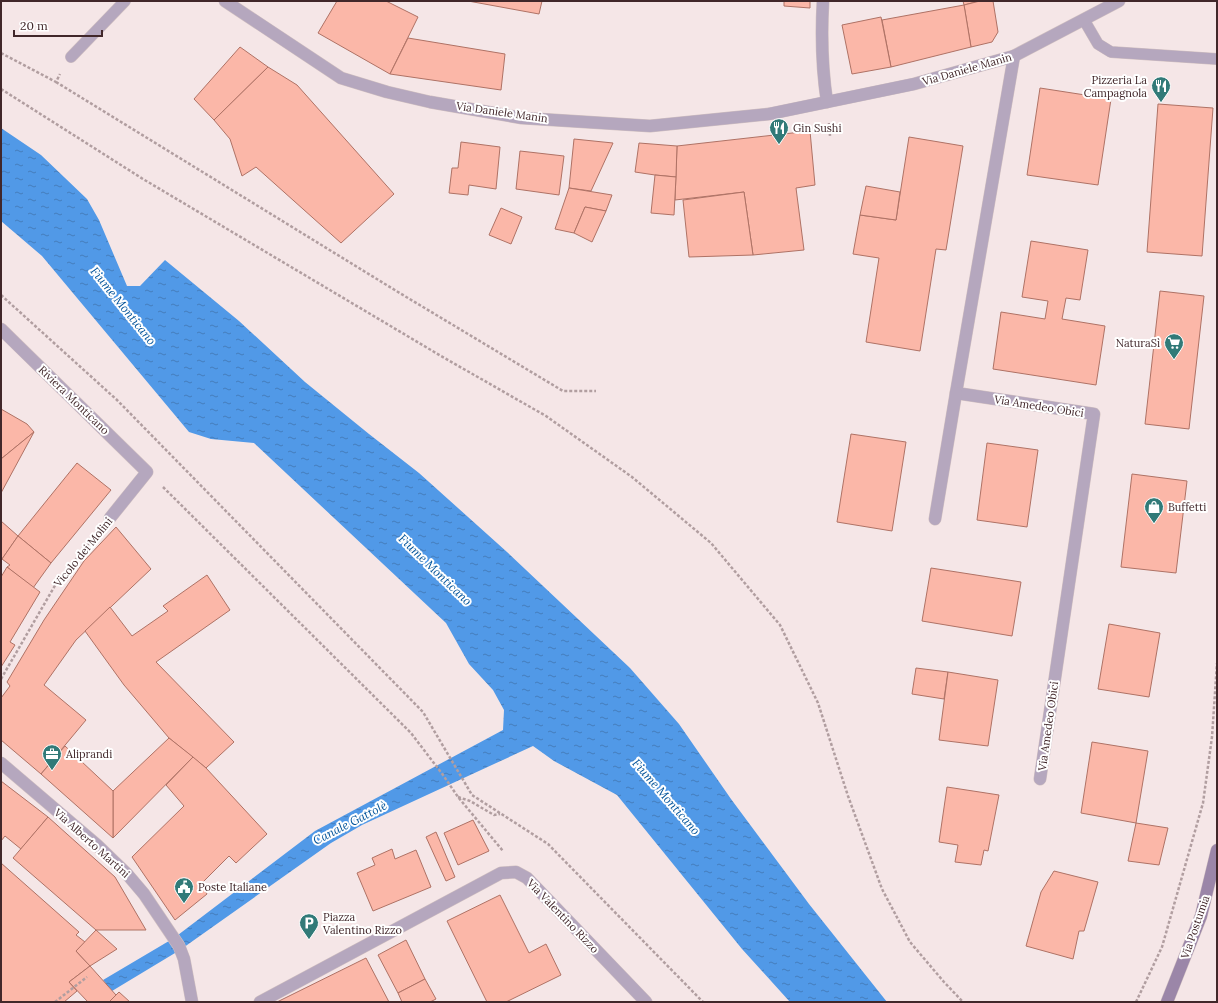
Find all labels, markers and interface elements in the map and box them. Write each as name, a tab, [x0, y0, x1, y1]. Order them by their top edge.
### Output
scale bar	[14, 12, 102, 38]
text: 20 m	[20, 18, 48, 33]
street label: Via Daniele Manin	[920, 49, 1014, 89]
place label: Pizzeria La Campagnola	[1084, 73, 1147, 100]
restaurant icon: Pizzeria La Campagnola	[1150, 75, 1172, 103]
street label: Via Daniele Manin	[454, 99, 549, 125]
restaurant icon: Gin Sushi	[768, 117, 790, 145]
place label: Gin Sushi	[793, 121, 842, 135]
water label: Fiume Monticano	[87, 264, 159, 348]
supermarket icon: NaturaSì	[1163, 332, 1185, 360]
place label: NaturaSì	[1116, 336, 1160, 350]
street label: Riviera Monticano	[36, 363, 112, 437]
street label: Via Amedeo Obici	[992, 392, 1085, 420]
shop icon: Buffetti	[1143, 496, 1165, 524]
place label: Buffetti	[1168, 500, 1206, 514]
street label: Vicolo dei Molini	[50, 514, 115, 590]
water label: Fiume Monticano	[396, 531, 475, 608]
street label: Via Amedeo Obici	[1035, 680, 1061, 773]
office icon: Aliprandi	[41, 743, 63, 771]
place label: Aliprandi	[65, 747, 112, 761]
water label: Fiume Monticano	[629, 756, 703, 838]
water label: Canale Gattolè	[310, 797, 389, 848]
street label: Via Alberto Martini	[51, 805, 133, 881]
street label: Via Valentino Rizzo	[523, 875, 602, 956]
public building icon: Poste Italiane	[173, 876, 195, 904]
place label: Poste Italiane	[198, 880, 267, 894]
street label: Via Postumia	[1177, 893, 1212, 962]
place label: Piazza Valentino Rizzo	[322, 910, 402, 937]
parking icon: Piazza Valentino Rizzo	[298, 912, 320, 940]

